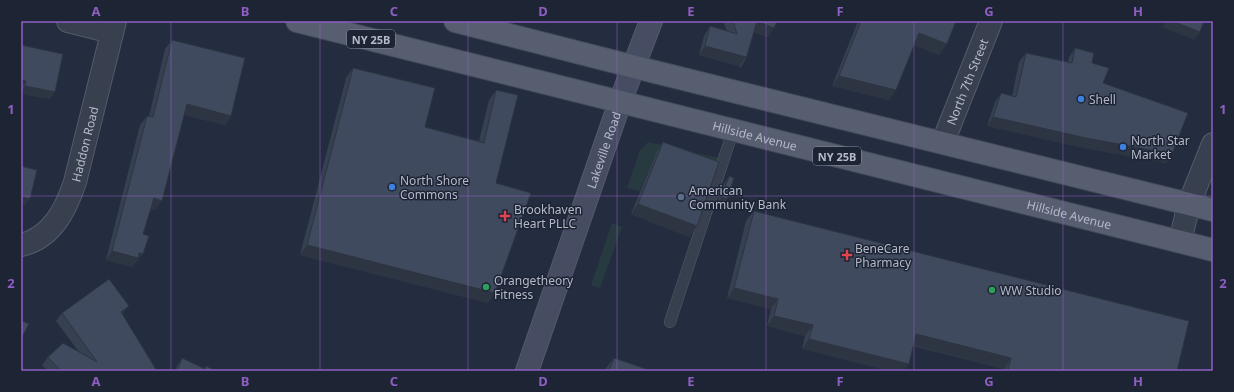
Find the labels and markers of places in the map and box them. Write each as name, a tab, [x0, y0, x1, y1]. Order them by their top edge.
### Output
place label: Shell	[1089, 91, 1116, 108]
marker: Shell	[1076, 94, 1086, 104]
place label: North Star Market	[1131, 132, 1190, 163]
marker: North Star Market	[1118, 142, 1128, 152]
place label: North Shore Commons	[400, 172, 469, 203]
marker: North Shore Commons	[387, 182, 397, 192]
place label: American Community Bank	[689, 182, 787, 213]
marker: American Community Bank	[676, 192, 686, 202]
place label: Brookhaven Heart PLLC	[514, 201, 582, 232]
marker: Brookhaven Heart PLLC	[499, 210, 511, 222]
place label: BeneCare Pharmacy	[855, 240, 912, 271]
marker: BeneCare Pharmacy	[842, 250, 852, 260]
place label: Orangetheory Fitness	[494, 272, 574, 303]
marker: Orangetheory Fitness	[481, 282, 491, 292]
place label: WW Studio	[1000, 282, 1062, 299]
marker: WW Studio	[987, 285, 997, 295]

